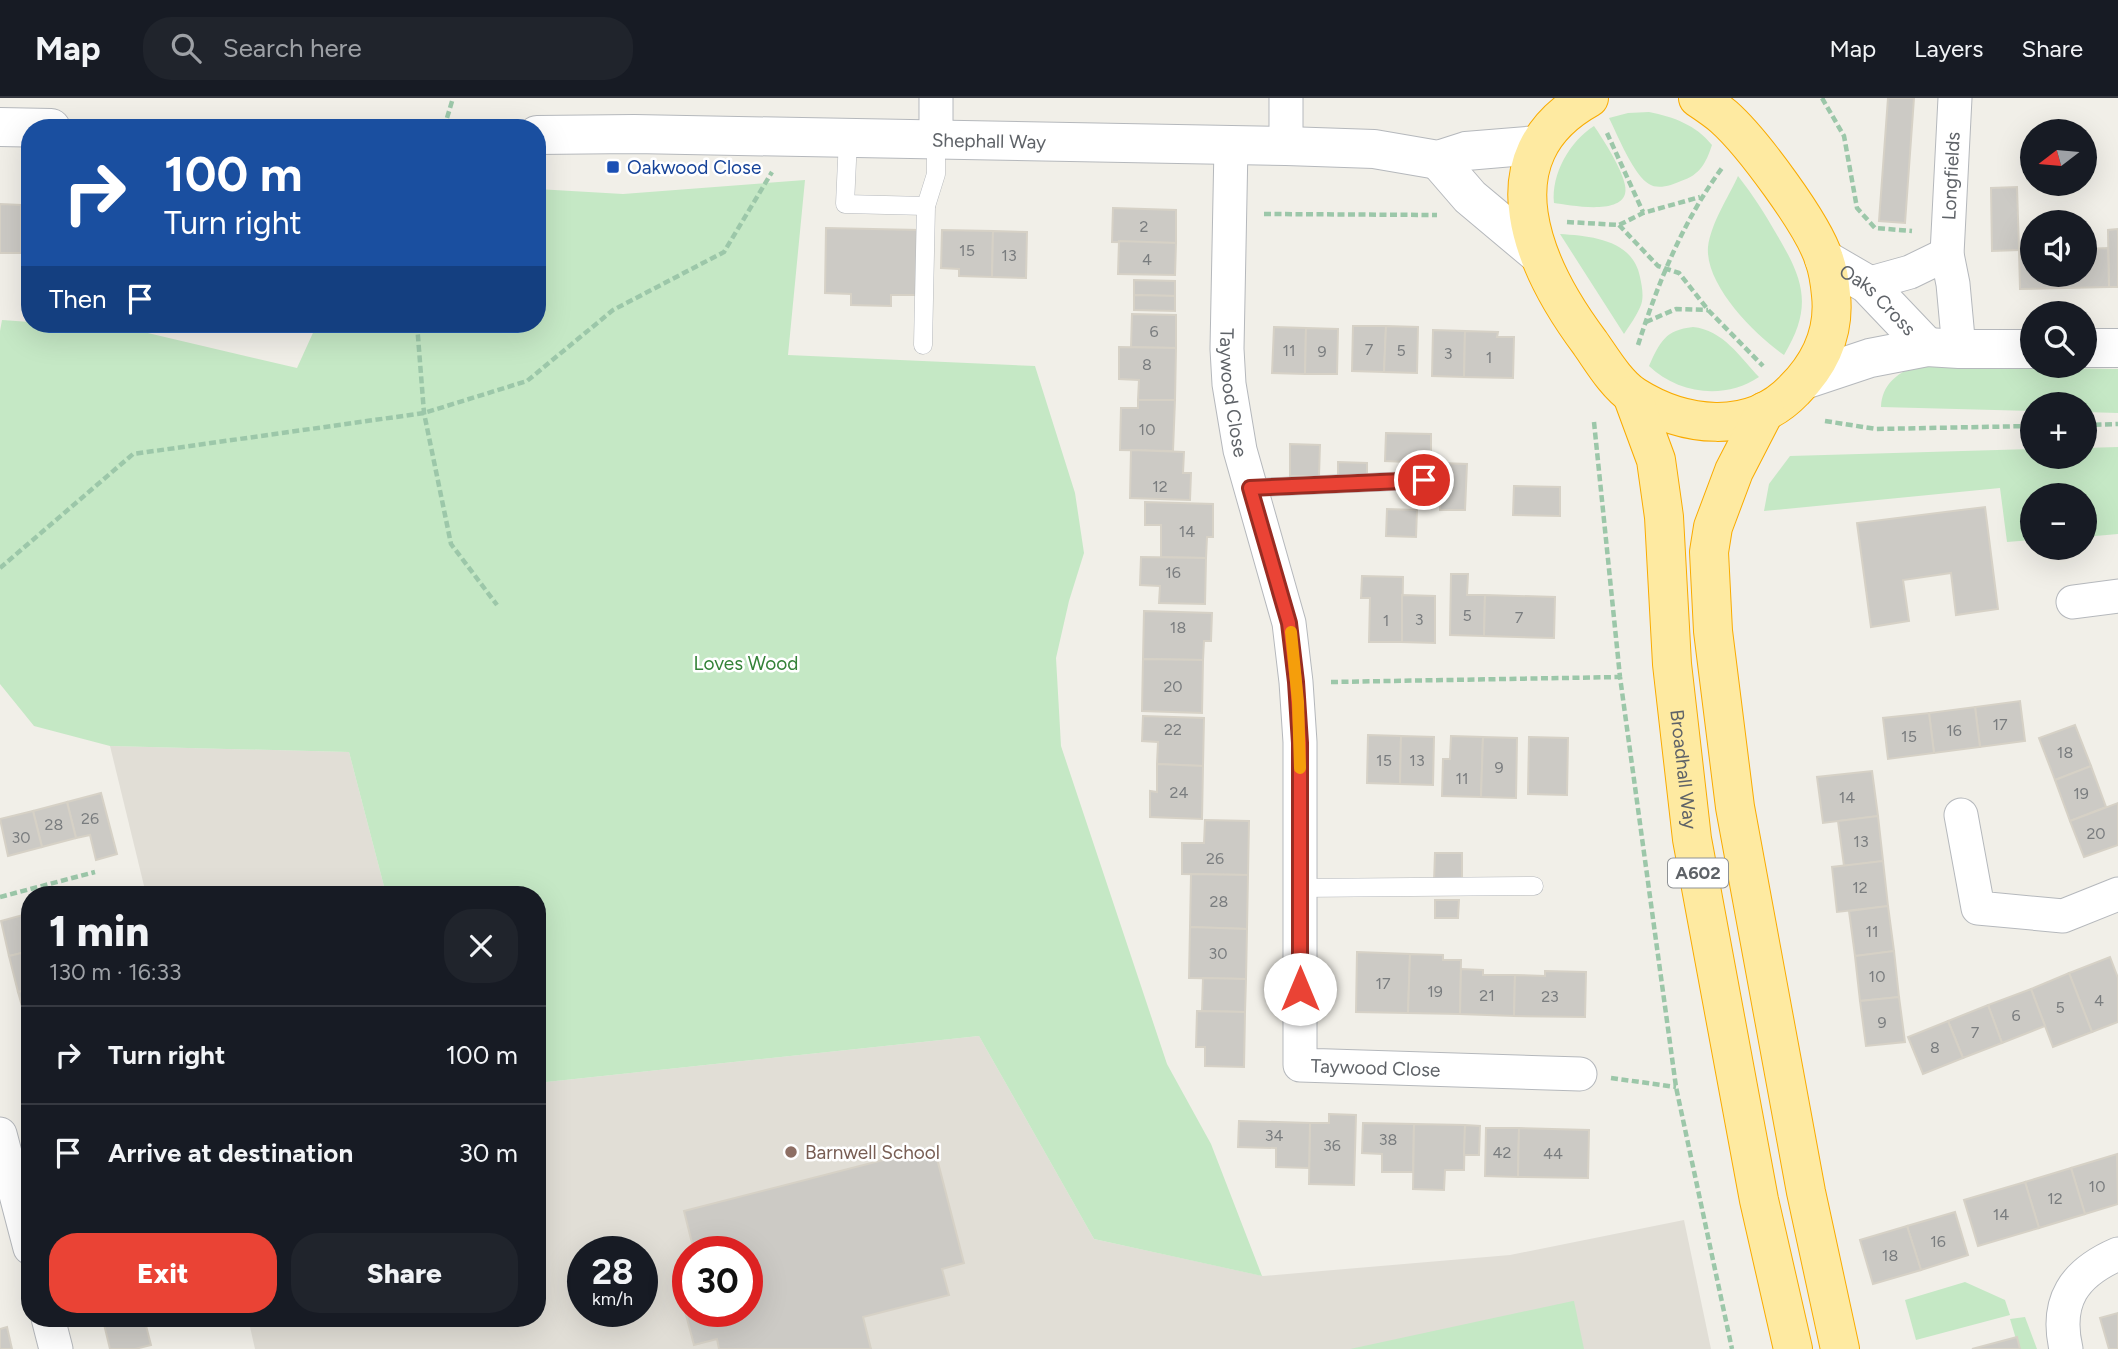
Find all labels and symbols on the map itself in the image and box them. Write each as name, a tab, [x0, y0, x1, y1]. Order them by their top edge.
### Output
north arrow	[2020, 119, 2096, 196]
street label: Shephall Way	[932, 128, 1046, 153]
street label: Longfields	[1937, 131, 1965, 221]
place label: Oakwood Close	[627, 156, 761, 179]
marker: Oakwood Close	[605, 159, 621, 175]
house number: 2	[1140, 217, 1148, 236]
house number: 15	[959, 241, 975, 260]
house number: 13	[1001, 246, 1017, 265]
house number: 4	[1142, 250, 1152, 269]
street label: Oaks Cross	[1835, 259, 1921, 340]
house number: 6	[1149, 322, 1159, 341]
street label: Taywood Close	[1215, 328, 1253, 460]
house number: 7	[1365, 340, 1374, 359]
house number: 11	[1282, 341, 1296, 360]
house number: 5	[1396, 341, 1406, 360]
house number: 9	[1317, 342, 1327, 361]
house number: 3	[1444, 344, 1452, 363]
house number: 1	[1486, 348, 1492, 367]
house number: 8	[1142, 355, 1152, 374]
house number: 10	[1139, 420, 1155, 439]
pin	[1394, 450, 1454, 510]
house number: 12	[1152, 477, 1168, 496]
house number: 14	[1179, 522, 1195, 541]
house number: 16	[1165, 563, 1181, 582]
house number: 5	[1462, 606, 1472, 625]
house number: 7	[1515, 608, 1524, 627]
house number: 3	[1415, 610, 1423, 629]
house number: 1	[1383, 611, 1389, 630]
house number: 18	[1170, 618, 1186, 637]
park label: Loves Wood	[694, 652, 798, 675]
house number: 20	[1163, 677, 1183, 696]
street label: Broadhall Way	[1666, 708, 1702, 830]
house number: 17	[1992, 715, 2008, 734]
house number: 22	[1164, 720, 1182, 739]
house number: 16	[1946, 721, 1962, 740]
house number: 15	[1901, 727, 1917, 746]
house number: 18	[2057, 743, 2073, 762]
house number: 15	[1376, 751, 1392, 770]
house number: 13	[1409, 751, 1425, 770]
house number: 9	[1494, 758, 1504, 777]
house number: 11	[1455, 769, 1469, 788]
house number: 24	[1170, 783, 1188, 802]
house number: 19	[2073, 784, 2089, 803]
house number: 14	[1839, 788, 1855, 807]
house number: 26	[81, 809, 99, 828]
house number: 28	[45, 815, 63, 834]
house number: 20	[2086, 824, 2106, 843]
house number: 30	[12, 828, 30, 847]
house number: 13	[1853, 832, 1869, 851]
house number: 26	[1206, 849, 1224, 868]
road number: A602	[1668, 858, 1728, 888]
house number: 12	[1852, 878, 1868, 897]
house number: 28	[1210, 892, 1228, 911]
house number: 11	[1865, 922, 1879, 941]
house number: 30	[1209, 944, 1227, 963]
position arrow	[1263, 952, 1337, 1026]
house number: 10	[1869, 967, 1885, 986]
house number: 17	[1375, 974, 1391, 993]
house number: 19	[1427, 982, 1443, 1001]
house number: 21	[1479, 986, 1495, 1005]
house number: 23	[1541, 987, 1559, 1006]
house number: 4	[2094, 991, 2104, 1010]
house number: 5	[2055, 998, 2065, 1017]
house number: 6	[2011, 1006, 2021, 1025]
house number: 9	[1877, 1013, 1887, 1032]
house number: 7	[1971, 1023, 1980, 1042]
house number: 8	[1930, 1038, 1940, 1057]
street label: Taywood Close	[1310, 1054, 1441, 1081]
house number: 34	[1265, 1126, 1283, 1145]
house number: 38	[1379, 1130, 1397, 1149]
house number: 36	[1323, 1136, 1341, 1155]
place label: Barnwell School	[805, 1141, 940, 1164]
house number: 42	[1493, 1143, 1511, 1162]
marker: Barnwell School	[783, 1144, 799, 1160]
house number: 44	[1543, 1144, 1563, 1163]
house number: 10	[2089, 1177, 2105, 1196]
house number: 12	[2047, 1189, 2063, 1208]
house number: 14	[1993, 1205, 2009, 1224]
house number: 16	[1930, 1232, 1946, 1251]
speed limit sign: 30	[672, 1236, 763, 1327]
house number: 18	[1882, 1246, 1898, 1265]

